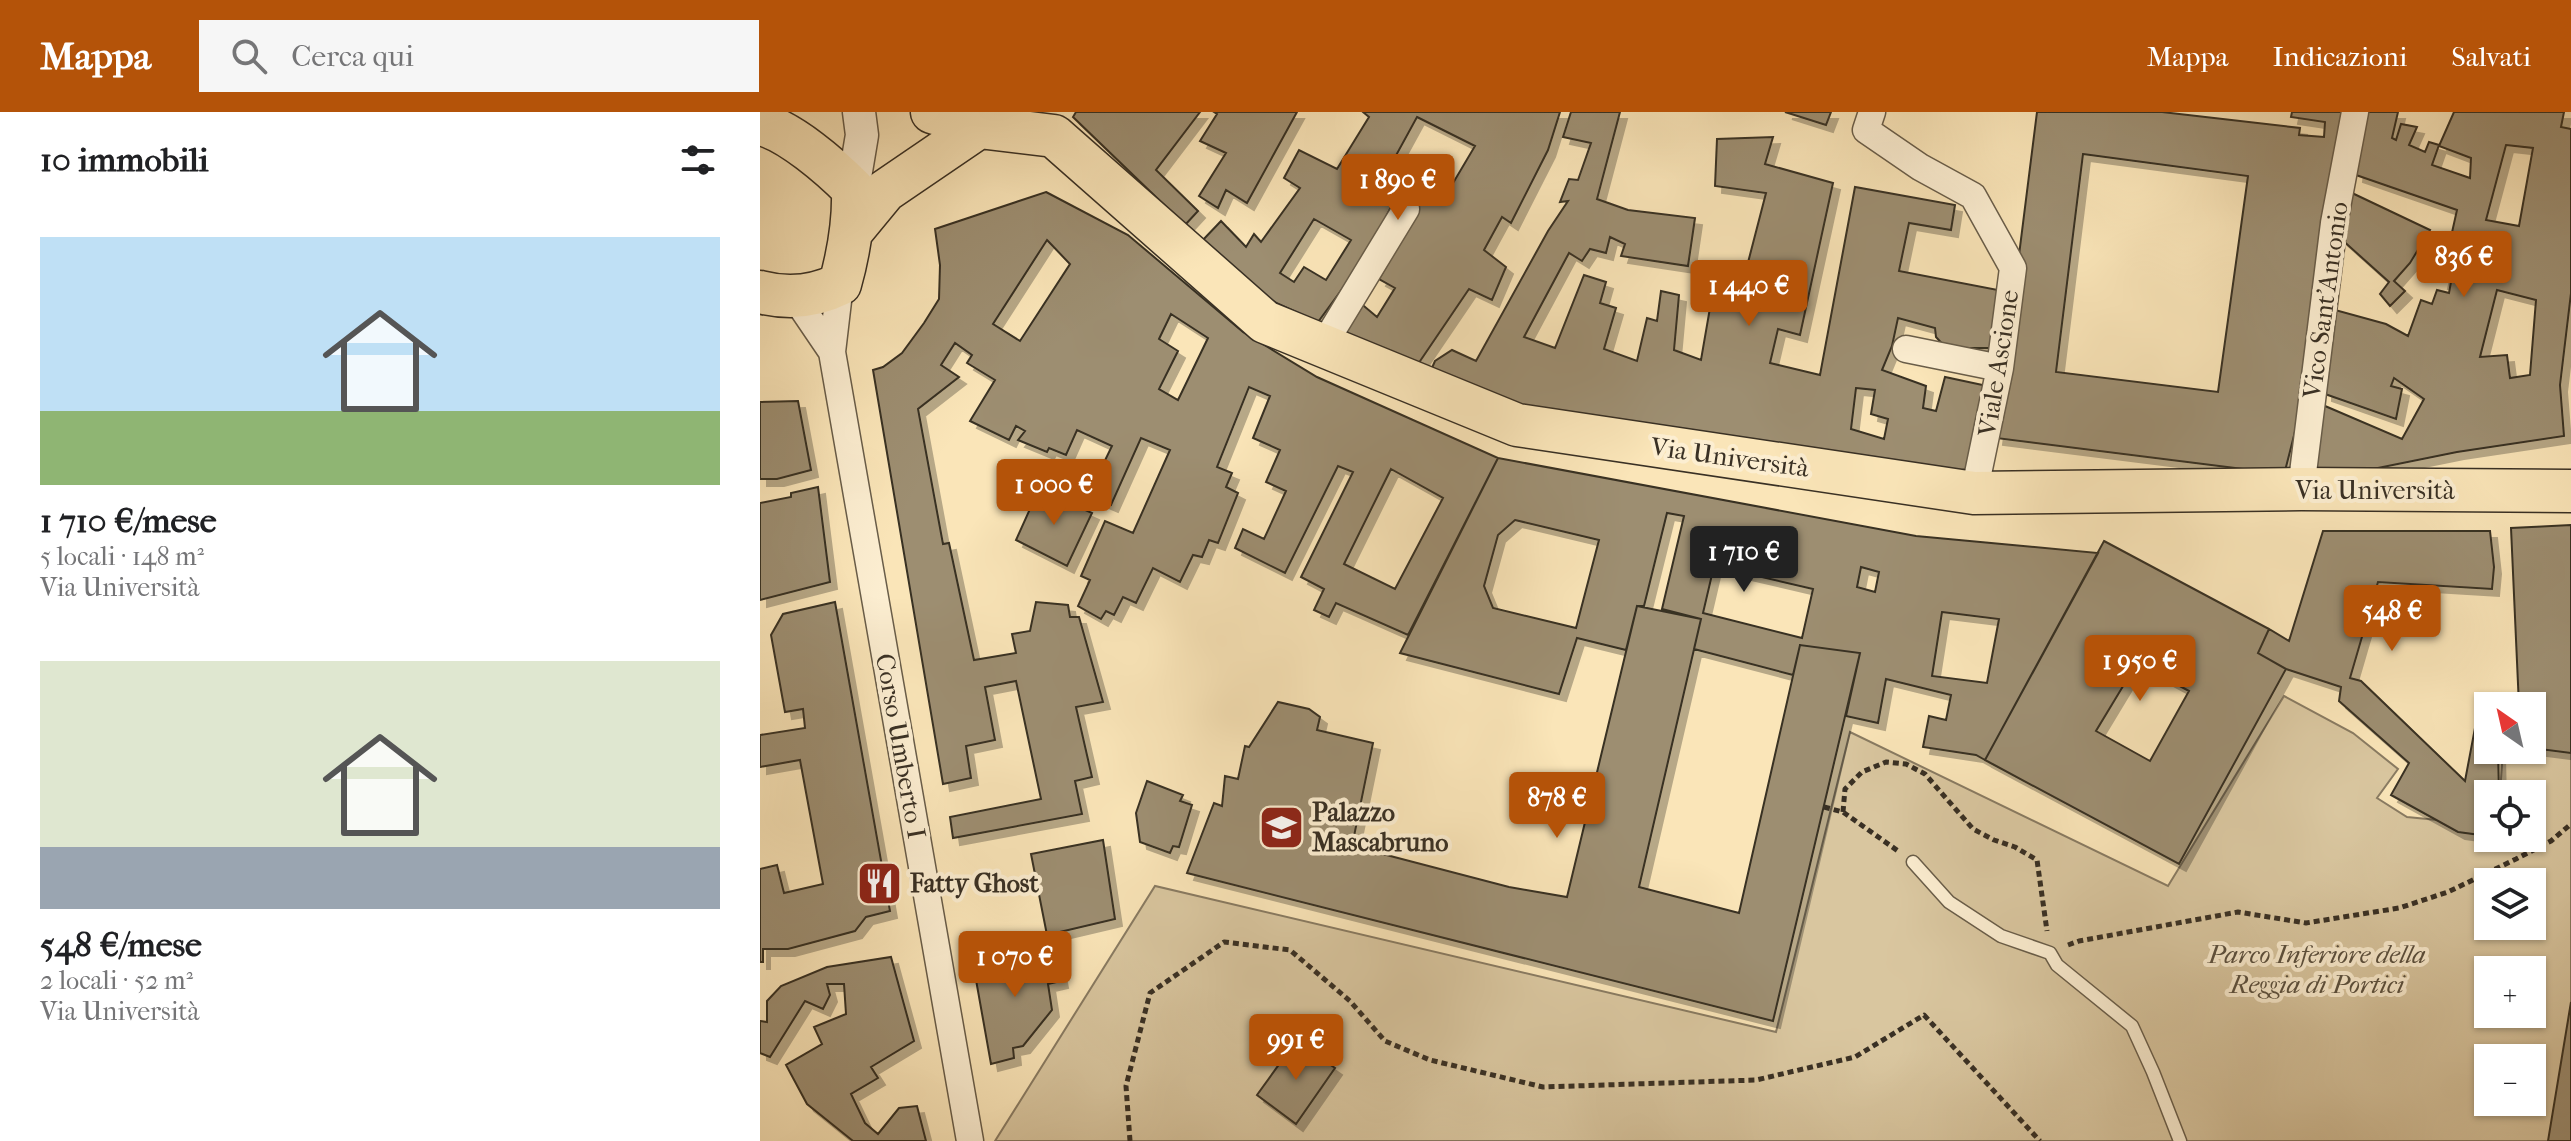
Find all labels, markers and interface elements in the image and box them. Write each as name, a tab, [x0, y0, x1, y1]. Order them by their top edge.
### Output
search box	[199, 20, 759, 92]
text: Mappa	[40, 34, 151, 79]
icon: search	[227, 34, 271, 78]
text: Cerca qui	[291, 39, 414, 74]
text: Mappa	[2147, 40, 2229, 73]
text: Indicazioni	[2273, 40, 2407, 73]
text: Salvati	[2451, 40, 2531, 73]
icon: filters	[676, 138, 720, 182]
text: 10 immobili	[40, 140, 209, 180]
pin: 1 890 €	[1324, 154, 1472, 222]
text: 1 890 €	[1360, 164, 1436, 195]
street label: Vico Sant'Antonio	[2296, 200, 2355, 401]
pin: 836 €	[2408, 231, 2520, 299]
text: 836 €	[2435, 241, 2493, 272]
pin: 1 440 €	[1675, 260, 1823, 328]
text: 1 440 €	[1708, 270, 1790, 301]
street label: Viale Ascione	[1971, 287, 2025, 440]
icon: home	[308, 289, 452, 433]
street label: Via Università	[1648, 431, 1812, 484]
pin: 1 000 €	[980, 459, 1128, 527]
text: 1 000 €	[1015, 469, 1093, 500]
street label: Via Università	[2294, 475, 2456, 506]
text: 1 710 €/mese	[40, 501, 217, 541]
pin: 1 710 €	[1670, 526, 1818, 594]
text: 1 710 €	[1708, 536, 1780, 567]
text: 5 locali · 148 m²	[40, 541, 204, 572]
text: Via Università	[40, 572, 200, 603]
pin: 548 €	[2336, 585, 2448, 653]
text: 548 €	[2362, 595, 2422, 626]
pin: 1 950 €	[2066, 635, 2214, 703]
text: 1 950 €	[2102, 645, 2178, 676]
street label: Corso Umberto I	[869, 651, 932, 841]
north arrow	[2474, 692, 2546, 764]
map controls	[2474, 692, 2546, 1116]
icon: home	[308, 713, 452, 857]
pin: 878 €	[1501, 772, 1613, 840]
button: locate	[2474, 780, 2546, 852]
text: 878 €	[1527, 782, 1587, 813]
place label: Palazzo Mascabruno	[1312, 797, 1448, 858]
school or university icon: Palazzo Mascabruno	[1257, 803, 1305, 851]
restaurant icon: Fatty Ghost	[855, 859, 903, 907]
place label: Fatty Ghost	[909, 868, 1039, 899]
button: layers	[2474, 868, 2546, 940]
text: 548 €/mese	[40, 925, 202, 965]
pin: 1 070 €	[941, 931, 1089, 999]
park label: Parco Inferiore della Reggia di Portici	[2207, 939, 2426, 1000]
text: 1 070 €	[976, 941, 1054, 972]
button: +	[2474, 956, 2546, 1028]
text: 2 locali · 52 m²	[40, 965, 193, 996]
text: Via Università	[40, 996, 200, 1027]
pin: 991 €	[1240, 1014, 1352, 1082]
text: 991 €	[1267, 1024, 1325, 1055]
button: −	[2474, 1044, 2546, 1116]

